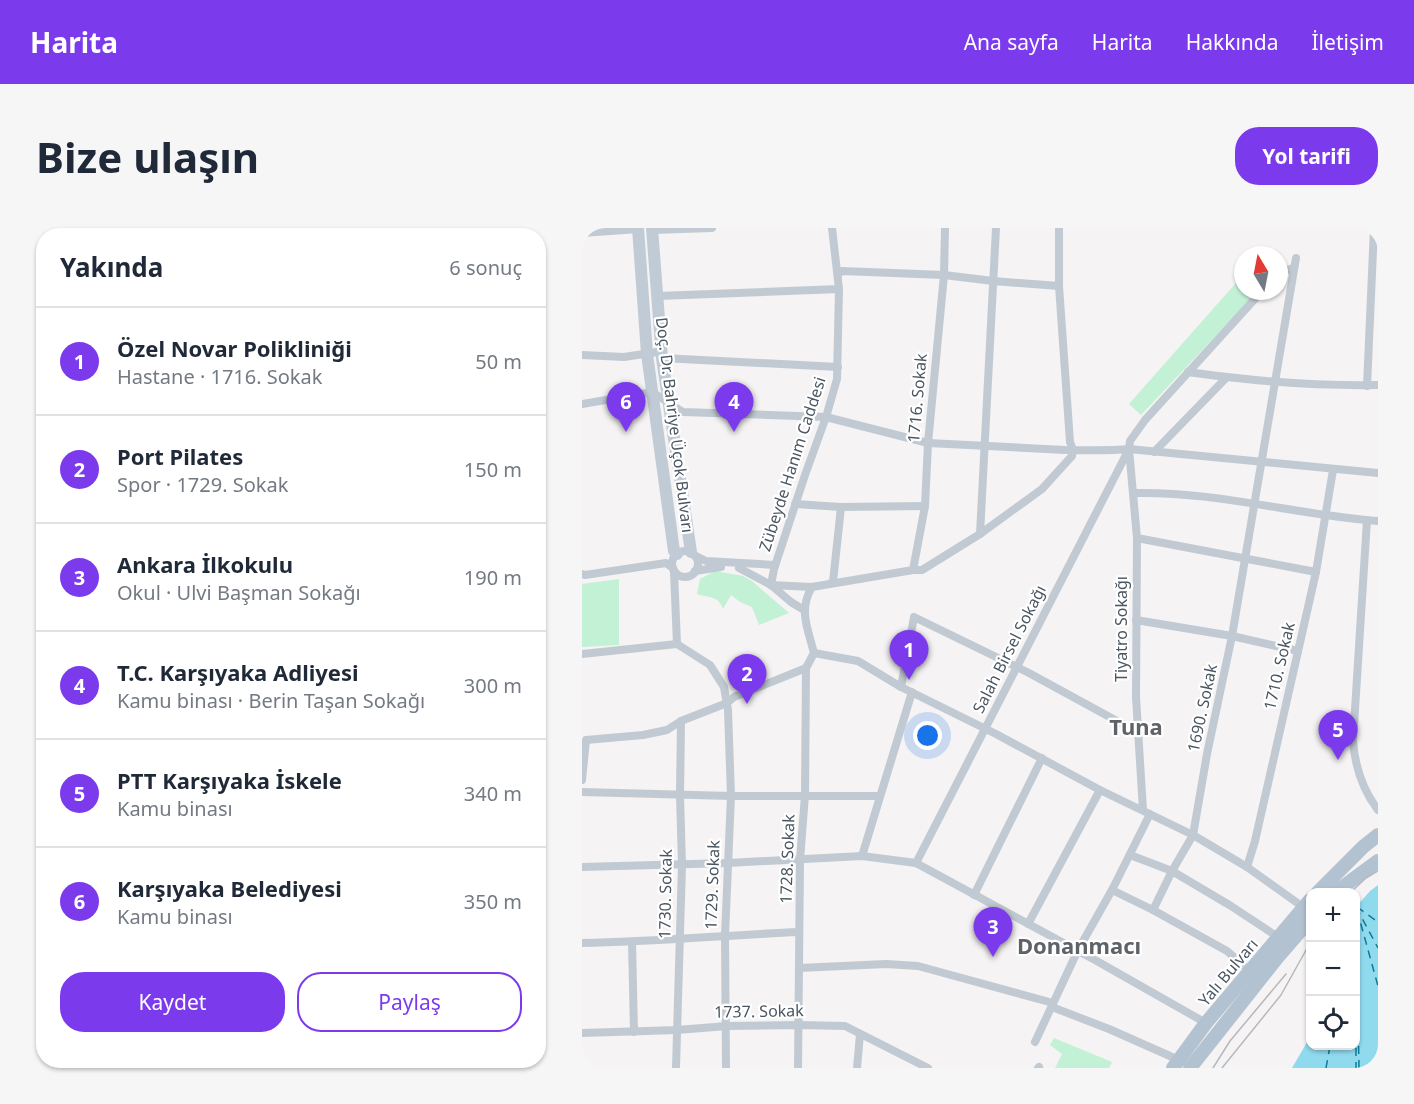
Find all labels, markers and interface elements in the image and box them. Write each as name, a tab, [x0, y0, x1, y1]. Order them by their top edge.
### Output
text: Harita	[30, 23, 118, 61]
text: Ana sayfa	[964, 28, 1059, 56]
text: Harita	[1092, 28, 1153, 56]
text: Hakkında	[1186, 28, 1279, 56]
text: İletişim	[1312, 28, 1384, 56]
button: Yol tarifi	[1235, 127, 1378, 185]
text: Bize ulaşın	[36, 128, 259, 185]
north arrow	[1234, 246, 1288, 300]
text: Yakında	[60, 249, 163, 285]
text: 6 sonuç	[449, 254, 522, 281]
street label: Doç. Dr. Bahriye Üçok Bulvarı	[651, 316, 699, 534]
text: Özel Novar Polikliniği	[117, 333, 352, 363]
text: 1	[74, 348, 85, 375]
text: 50 m	[475, 348, 522, 375]
street label: 1716. Sokak	[902, 352, 932, 444]
text: Hastane · 1716. Sokak	[117, 363, 322, 390]
street label: Zübeyde Hanım Caddesi	[753, 374, 831, 554]
pin: 6	[606, 382, 645, 432]
pin: 4	[714, 382, 754, 432]
text: Port Pilates	[117, 441, 243, 471]
text: 2	[74, 456, 85, 483]
text: 150 m	[464, 456, 522, 483]
text: Spor · 1729. Sokak	[117, 471, 288, 498]
text: Ankara İlkokulu	[117, 549, 293, 579]
text: 3	[74, 564, 85, 591]
text: 190 m	[464, 564, 522, 591]
street label: Tiyatro Sokağı	[1110, 576, 1132, 682]
text: Okul · Ulvi Başman Sokağı	[117, 579, 361, 606]
street label: Salah Birsel Sokağı	[967, 581, 1051, 717]
street label: 1710. Sokak	[1258, 619, 1300, 712]
pin: 1	[890, 630, 928, 680]
pin: 2	[728, 654, 766, 704]
text: T.C. Karşıyaka Adliyesi	[117, 657, 359, 687]
street label: 1690. Sokak	[1182, 661, 1222, 754]
text: 4	[74, 672, 85, 699]
text: 300 m	[464, 672, 522, 699]
text: Kamu binası · Berin Taşan Sokağı	[117, 687, 425, 714]
pin: 5	[1318, 710, 1358, 760]
district label: Tuna	[1109, 711, 1163, 741]
your location	[913, 721, 942, 750]
text: PTT Karşıyaka İskele	[117, 765, 342, 795]
text: 5	[74, 780, 85, 807]
text: 340 m	[464, 780, 522, 807]
text: Kamu binası	[117, 795, 233, 822]
street label: 1728. Sokak	[774, 813, 800, 904]
street label: 1729. Sokak	[699, 839, 725, 930]
street label: 1730. Sokak	[653, 849, 677, 939]
text: Karşıyaka Belediyesi	[117, 873, 342, 903]
text: 6	[74, 888, 85, 915]
text: 350 m	[464, 888, 522, 915]
map controls	[1306, 888, 1360, 1050]
button: +	[1306, 888, 1360, 942]
text: Kamu binası	[117, 903, 233, 930]
pin: 3	[974, 908, 1012, 957]
district label: Donanmacı	[1017, 930, 1141, 960]
street label: Yalı Bulvarı	[1193, 934, 1263, 1010]
button: −	[1306, 942, 1360, 996]
button: Kaydet	[60, 972, 285, 1032]
button: Paylaş	[297, 972, 522, 1032]
button: locate	[1306, 996, 1360, 1050]
street label: 1737. Sokak	[714, 999, 804, 1023]

